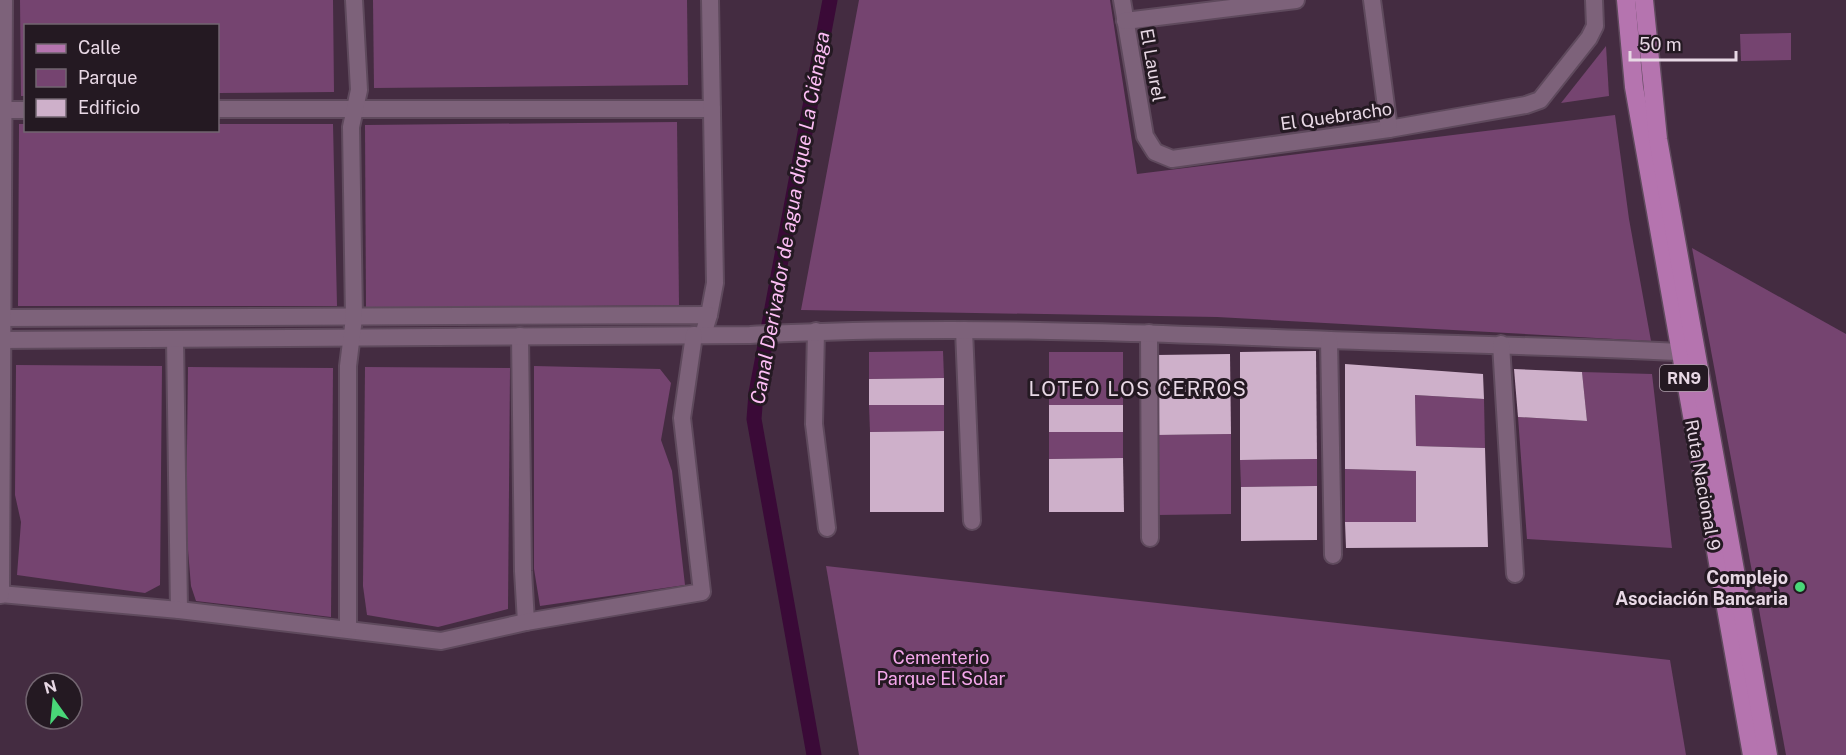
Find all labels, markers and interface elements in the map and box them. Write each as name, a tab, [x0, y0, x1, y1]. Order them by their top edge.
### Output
legend	[24, 24, 219, 132]
scale bar	[1630, 24, 1736, 62]
street label: El Laurel	[1136, 27, 1170, 103]
water label: Canal Derivador de agua dique La Ciénaga	[745, 30, 835, 406]
text: 50 m	[1639, 34, 1682, 55]
text: Calle	[78, 37, 121, 58]
text: Parque	[78, 67, 138, 88]
text: Edificio	[78, 97, 140, 118]
street label: El Quebracho	[1279, 98, 1393, 134]
road number: RN9	[1660, 365, 1708, 391]
district label: LOTEO LOS CERROS	[1028, 377, 1248, 401]
street label: Ruta Nacional 9	[1681, 418, 1725, 552]
place label: Complejo Asociación Bancaria	[1615, 567, 1788, 609]
marker: Complejo Asociación Bancaria	[1793, 580, 1807, 594]
park label: Cementerio Parque El Solar	[876, 647, 1006, 689]
north arrow	[24, 671, 84, 731]
text: N	[42, 676, 59, 698]

